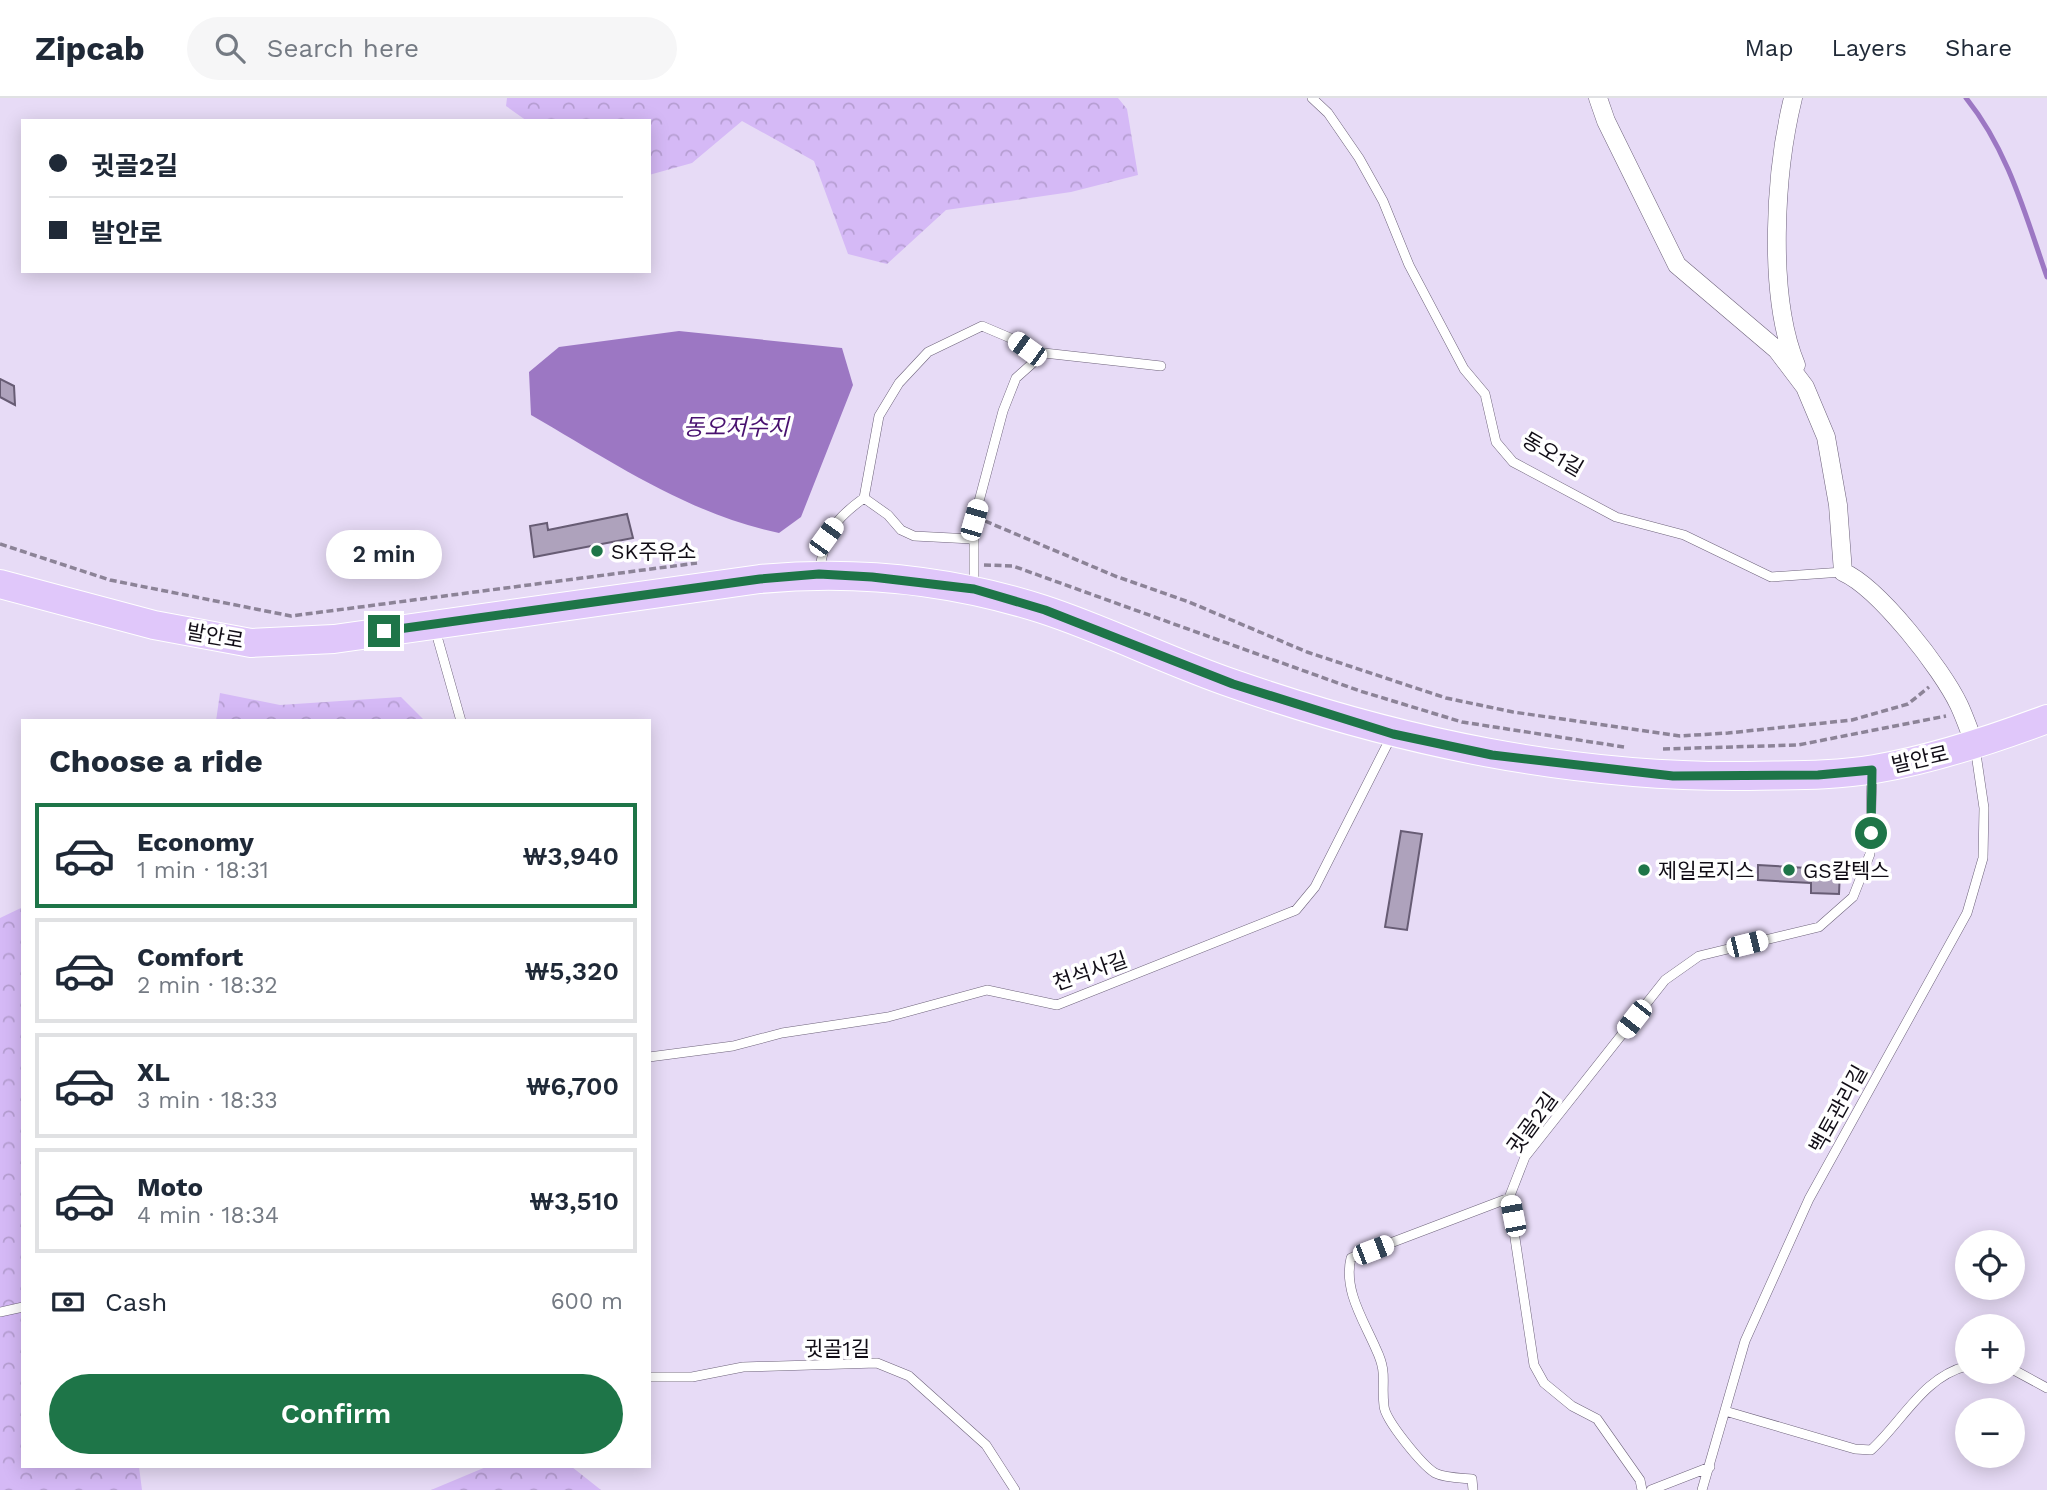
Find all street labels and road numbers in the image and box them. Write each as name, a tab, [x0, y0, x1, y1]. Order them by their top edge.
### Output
street label: 동오1길	[1518, 427, 1588, 481]
street label: 발안로	[184, 619, 246, 653]
street label: 발안로	[1889, 740, 1951, 778]
street label: 천석사길	[1049, 947, 1131, 995]
street label: 백토관리길	[1804, 1061, 1872, 1157]
street label: 귓골2길	[1501, 1087, 1563, 1159]
street label: 귓골1길	[804, 1336, 870, 1361]

